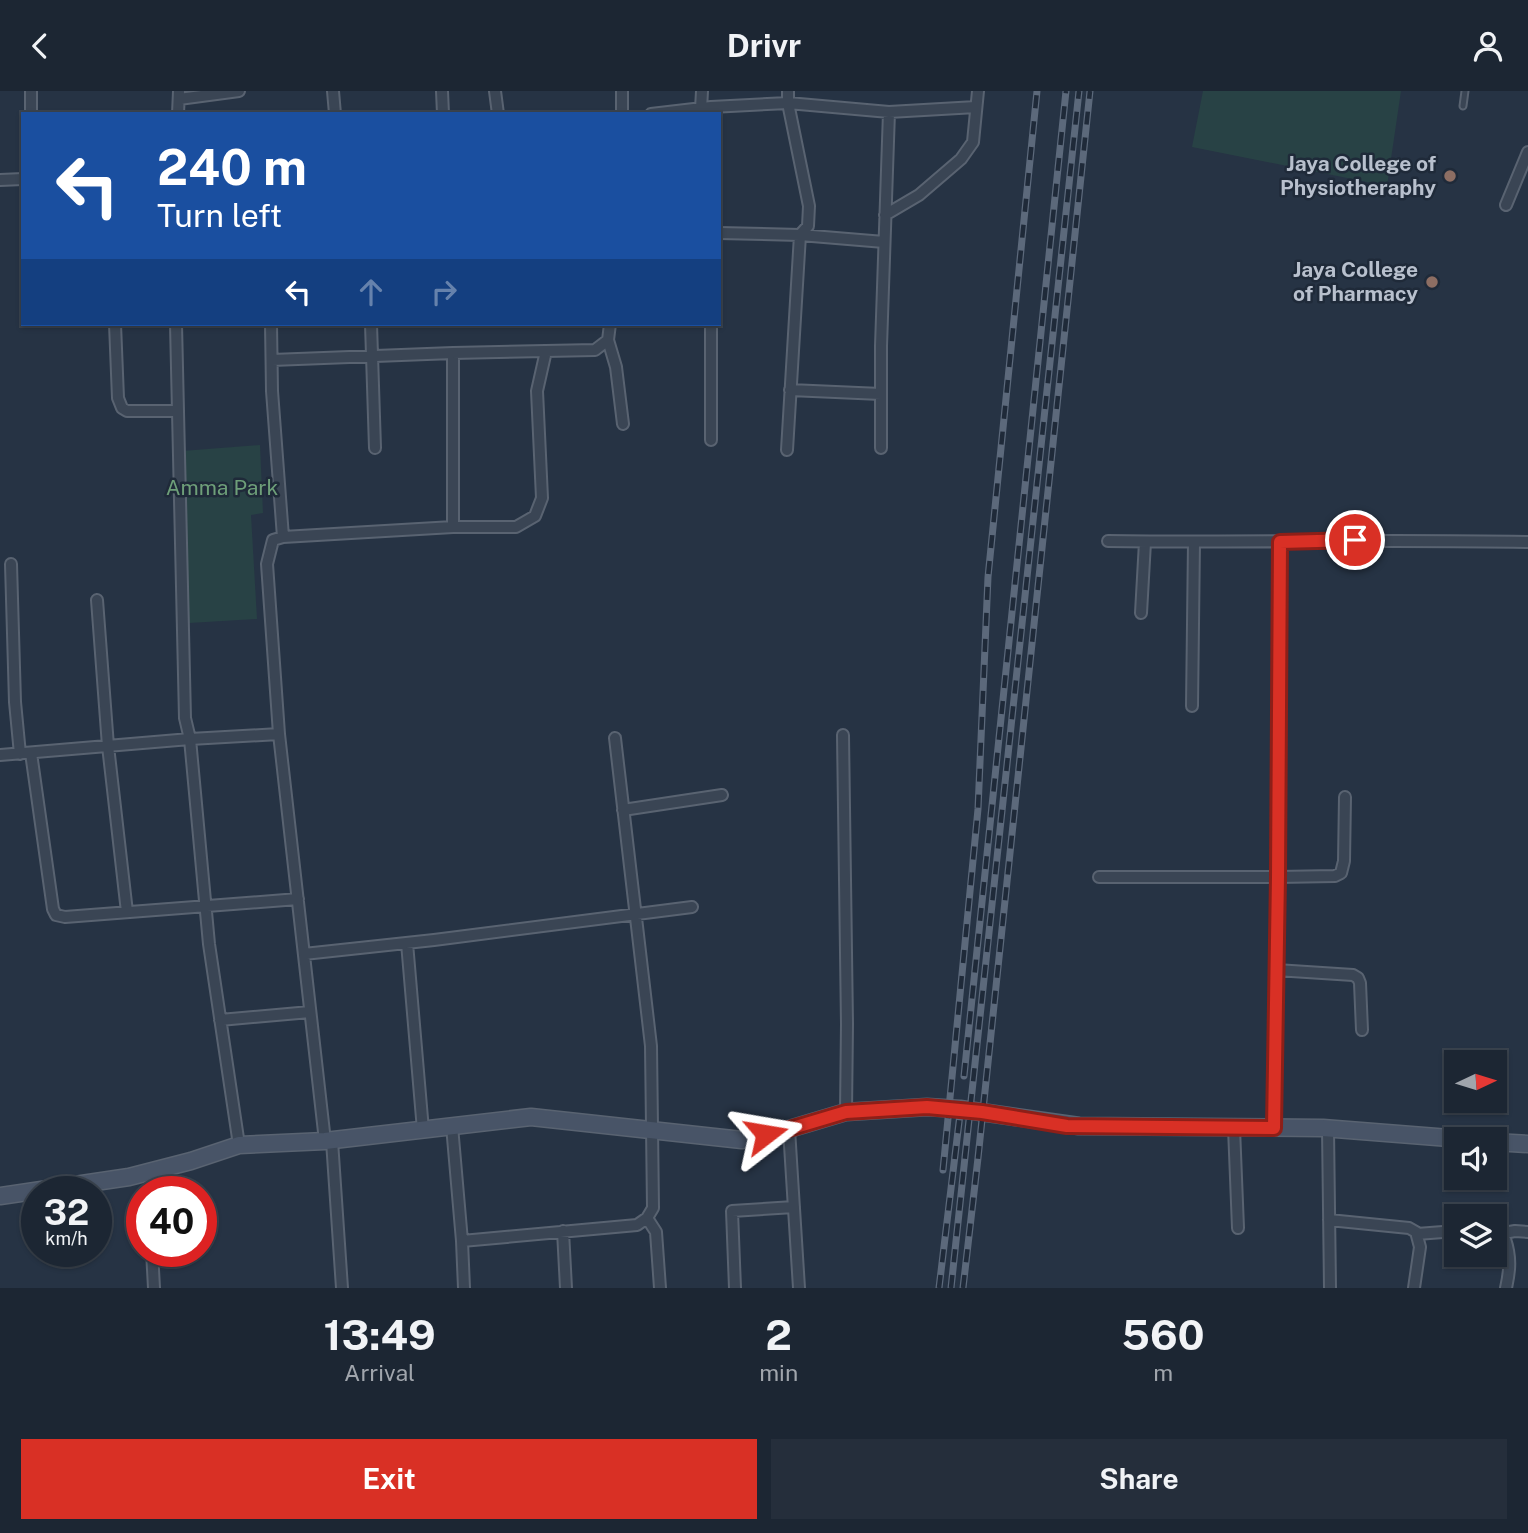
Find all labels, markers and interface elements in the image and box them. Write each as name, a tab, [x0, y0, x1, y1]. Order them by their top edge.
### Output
icon: back	[21, 27, 59, 65]
text: Drivr	[727, 27, 801, 64]
icon: person	[1469, 27, 1507, 65]
text: 240 m	[157, 138, 307, 196]
icon: left	[42, 140, 133, 231]
place label: Jaya College of Physiotheraphy	[1280, 151, 1436, 200]
marker: Jaya College of Physiotheraphy	[1442, 168, 1458, 184]
text: Turn left	[157, 197, 282, 234]
place label: Jaya College of Pharmacy	[1293, 257, 1418, 306]
icon: left	[279, 273, 317, 311]
icon: ahead	[352, 273, 390, 311]
icon: right	[425, 273, 463, 311]
marker: Jaya College of Pharmacy	[1424, 274, 1440, 290]
park label: Amma Park	[166, 475, 279, 500]
pin	[1325, 510, 1385, 570]
icon: arrive	[1336, 521, 1374, 559]
north arrow	[1444, 1050, 1507, 1113]
map controls	[1444, 1050, 1507, 1267]
position arrow	[729, 1097, 803, 1171]
button: sound	[1444, 1127, 1507, 1190]
speed limit sign: 40	[126, 1176, 217, 1267]
text: 32	[44, 1192, 89, 1233]
button: layers	[1444, 1204, 1507, 1267]
text: km/h	[45, 1228, 88, 1249]
text: 13:49	[323, 1310, 436, 1359]
text: 2	[765, 1310, 792, 1359]
text: 560	[1122, 1310, 1205, 1359]
text: Arrival	[344, 1359, 415, 1386]
text: min	[759, 1359, 798, 1386]
text: m	[1153, 1359, 1173, 1386]
button: Exit	[21, 1439, 757, 1519]
button: Share	[771, 1439, 1507, 1519]

